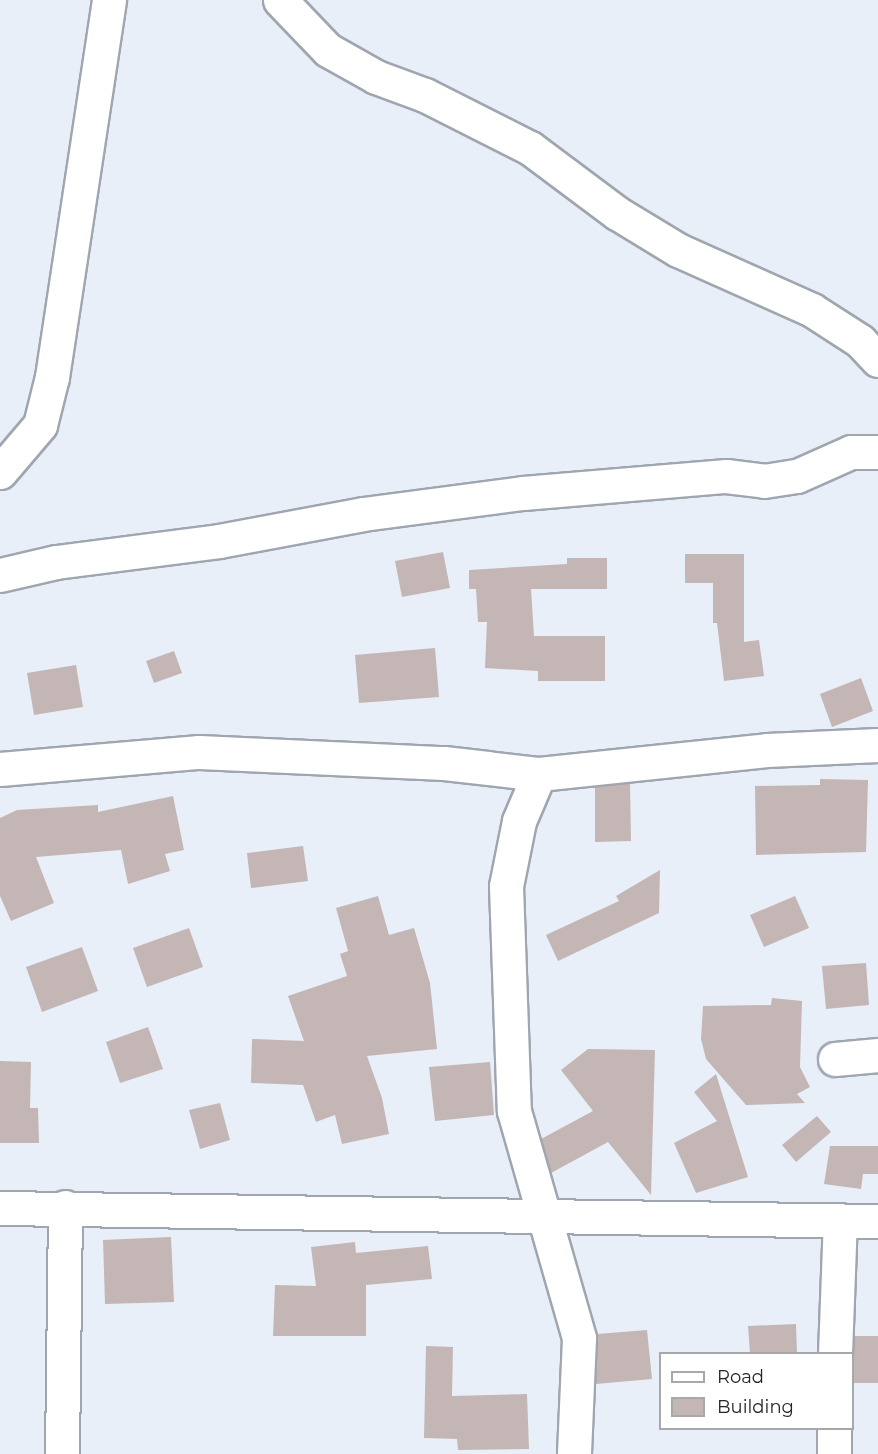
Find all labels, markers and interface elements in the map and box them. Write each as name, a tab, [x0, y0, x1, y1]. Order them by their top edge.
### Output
legend	[659, 1352, 854, 1430]
text: Road	[717, 1366, 764, 1388]
text: Building	[717, 1396, 794, 1418]

